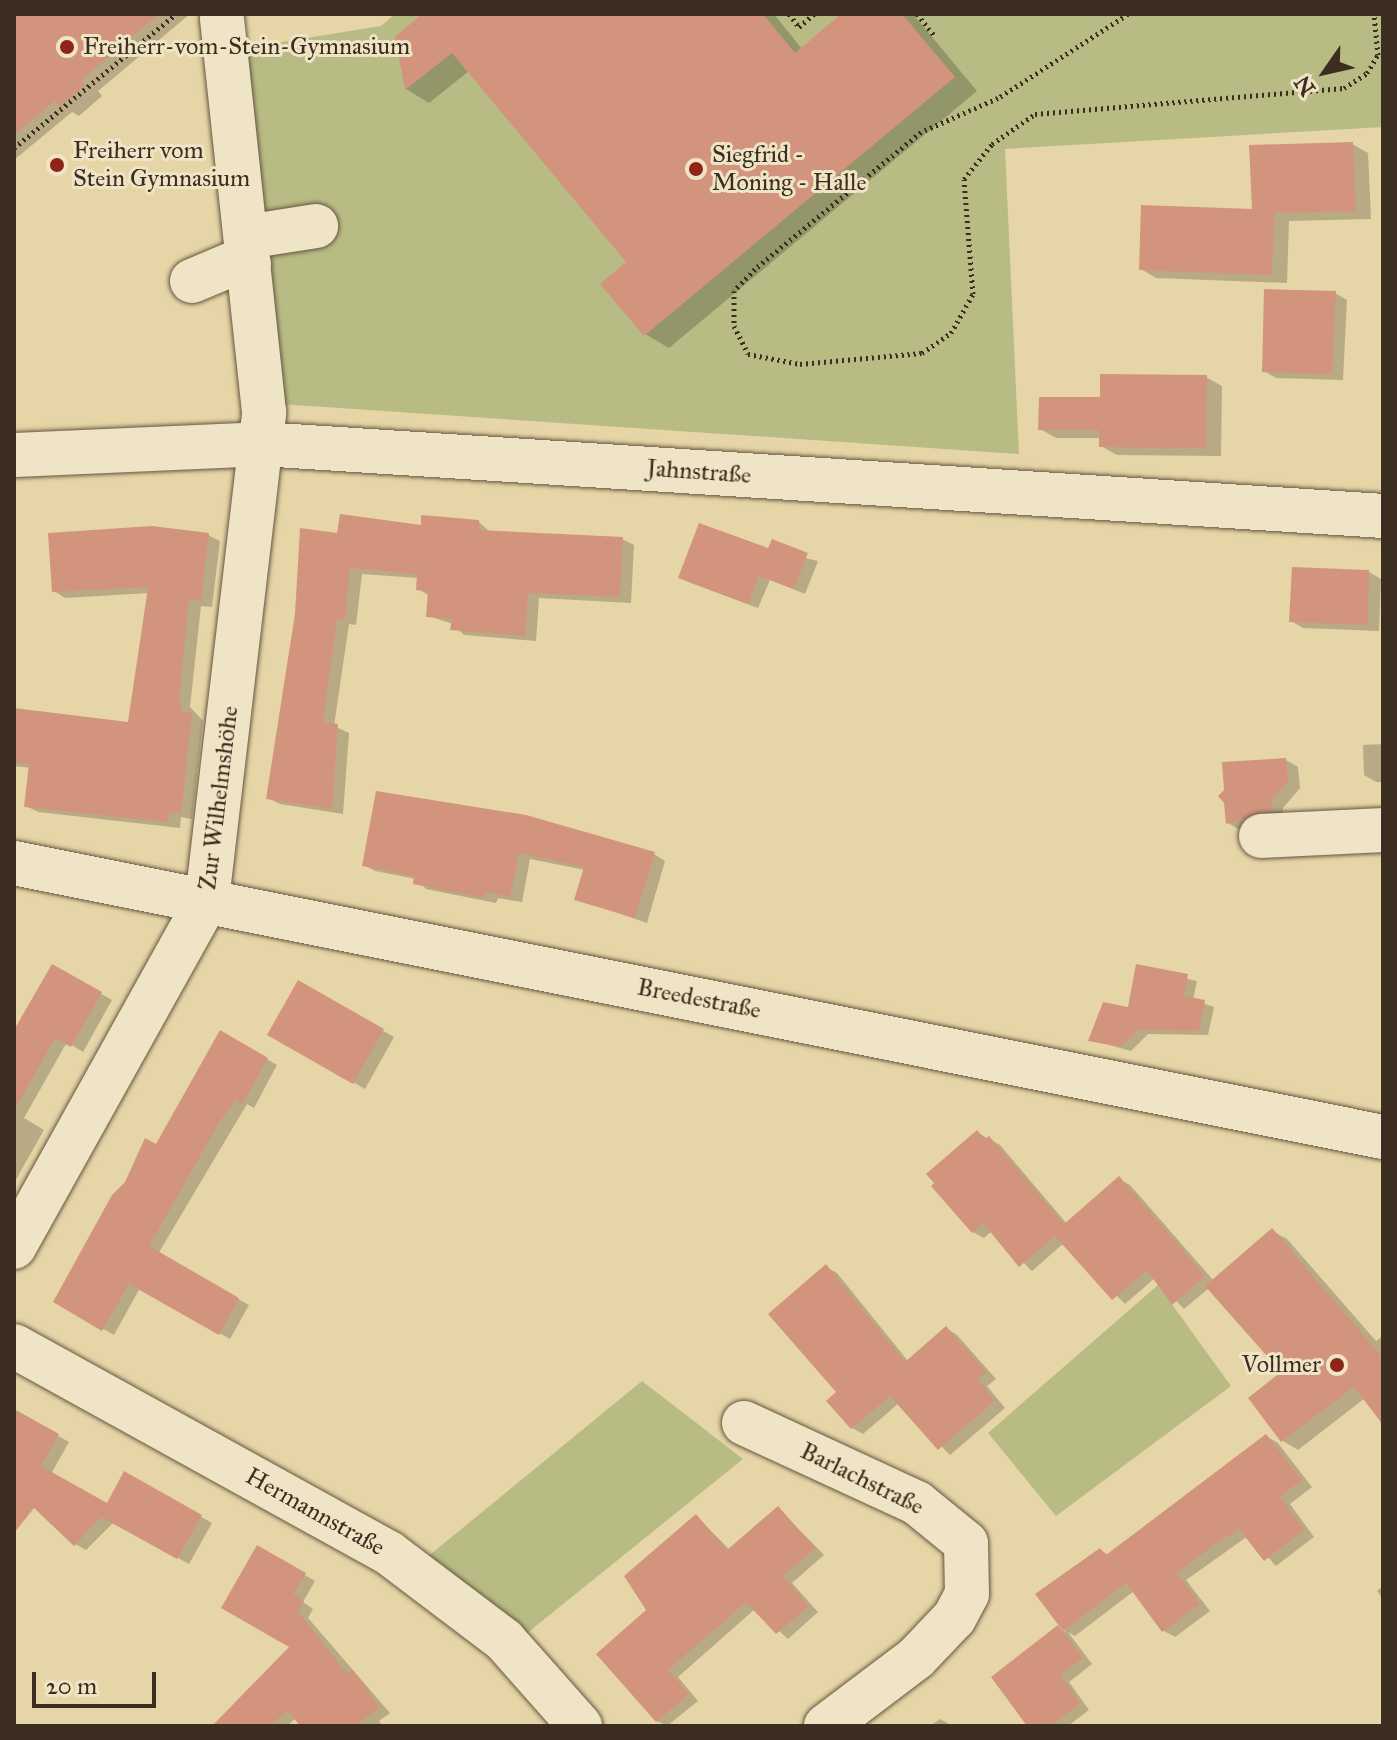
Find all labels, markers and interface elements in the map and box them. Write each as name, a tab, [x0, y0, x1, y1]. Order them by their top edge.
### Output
north arrow	[1285, 32, 1365, 112]
place label: Freiherr-vom-Stein-Gymnasium	[83, 33, 410, 61]
marker: Freiherr-vom-Stein-Gymnasium	[58, 38, 76, 56]
text: N	[1288, 70, 1321, 101]
place label: Freiherr vom Stein Gymnasium	[73, 137, 250, 193]
place label: Siegfrid - Moning - Halle	[712, 141, 866, 197]
marker: Freiherr vom Stein Gymnasium	[48, 156, 66, 174]
marker: Siegfrid - Moning - Halle	[687, 160, 705, 178]
street label: Jahnstraße	[646, 454, 752, 490]
street label: Zur Wilhelmshöhe	[193, 704, 245, 892]
street label: Breedestraße	[635, 973, 763, 1025]
place label: Vollmer	[1242, 1351, 1321, 1379]
marker: Vollmer	[1328, 1356, 1346, 1374]
street label: Barlachstraße	[796, 1437, 928, 1521]
street label: Hermannstraße	[240, 1462, 390, 1562]
scale bar	[36, 1656, 160, 1706]
text: 20 m	[46, 1671, 97, 1701]

